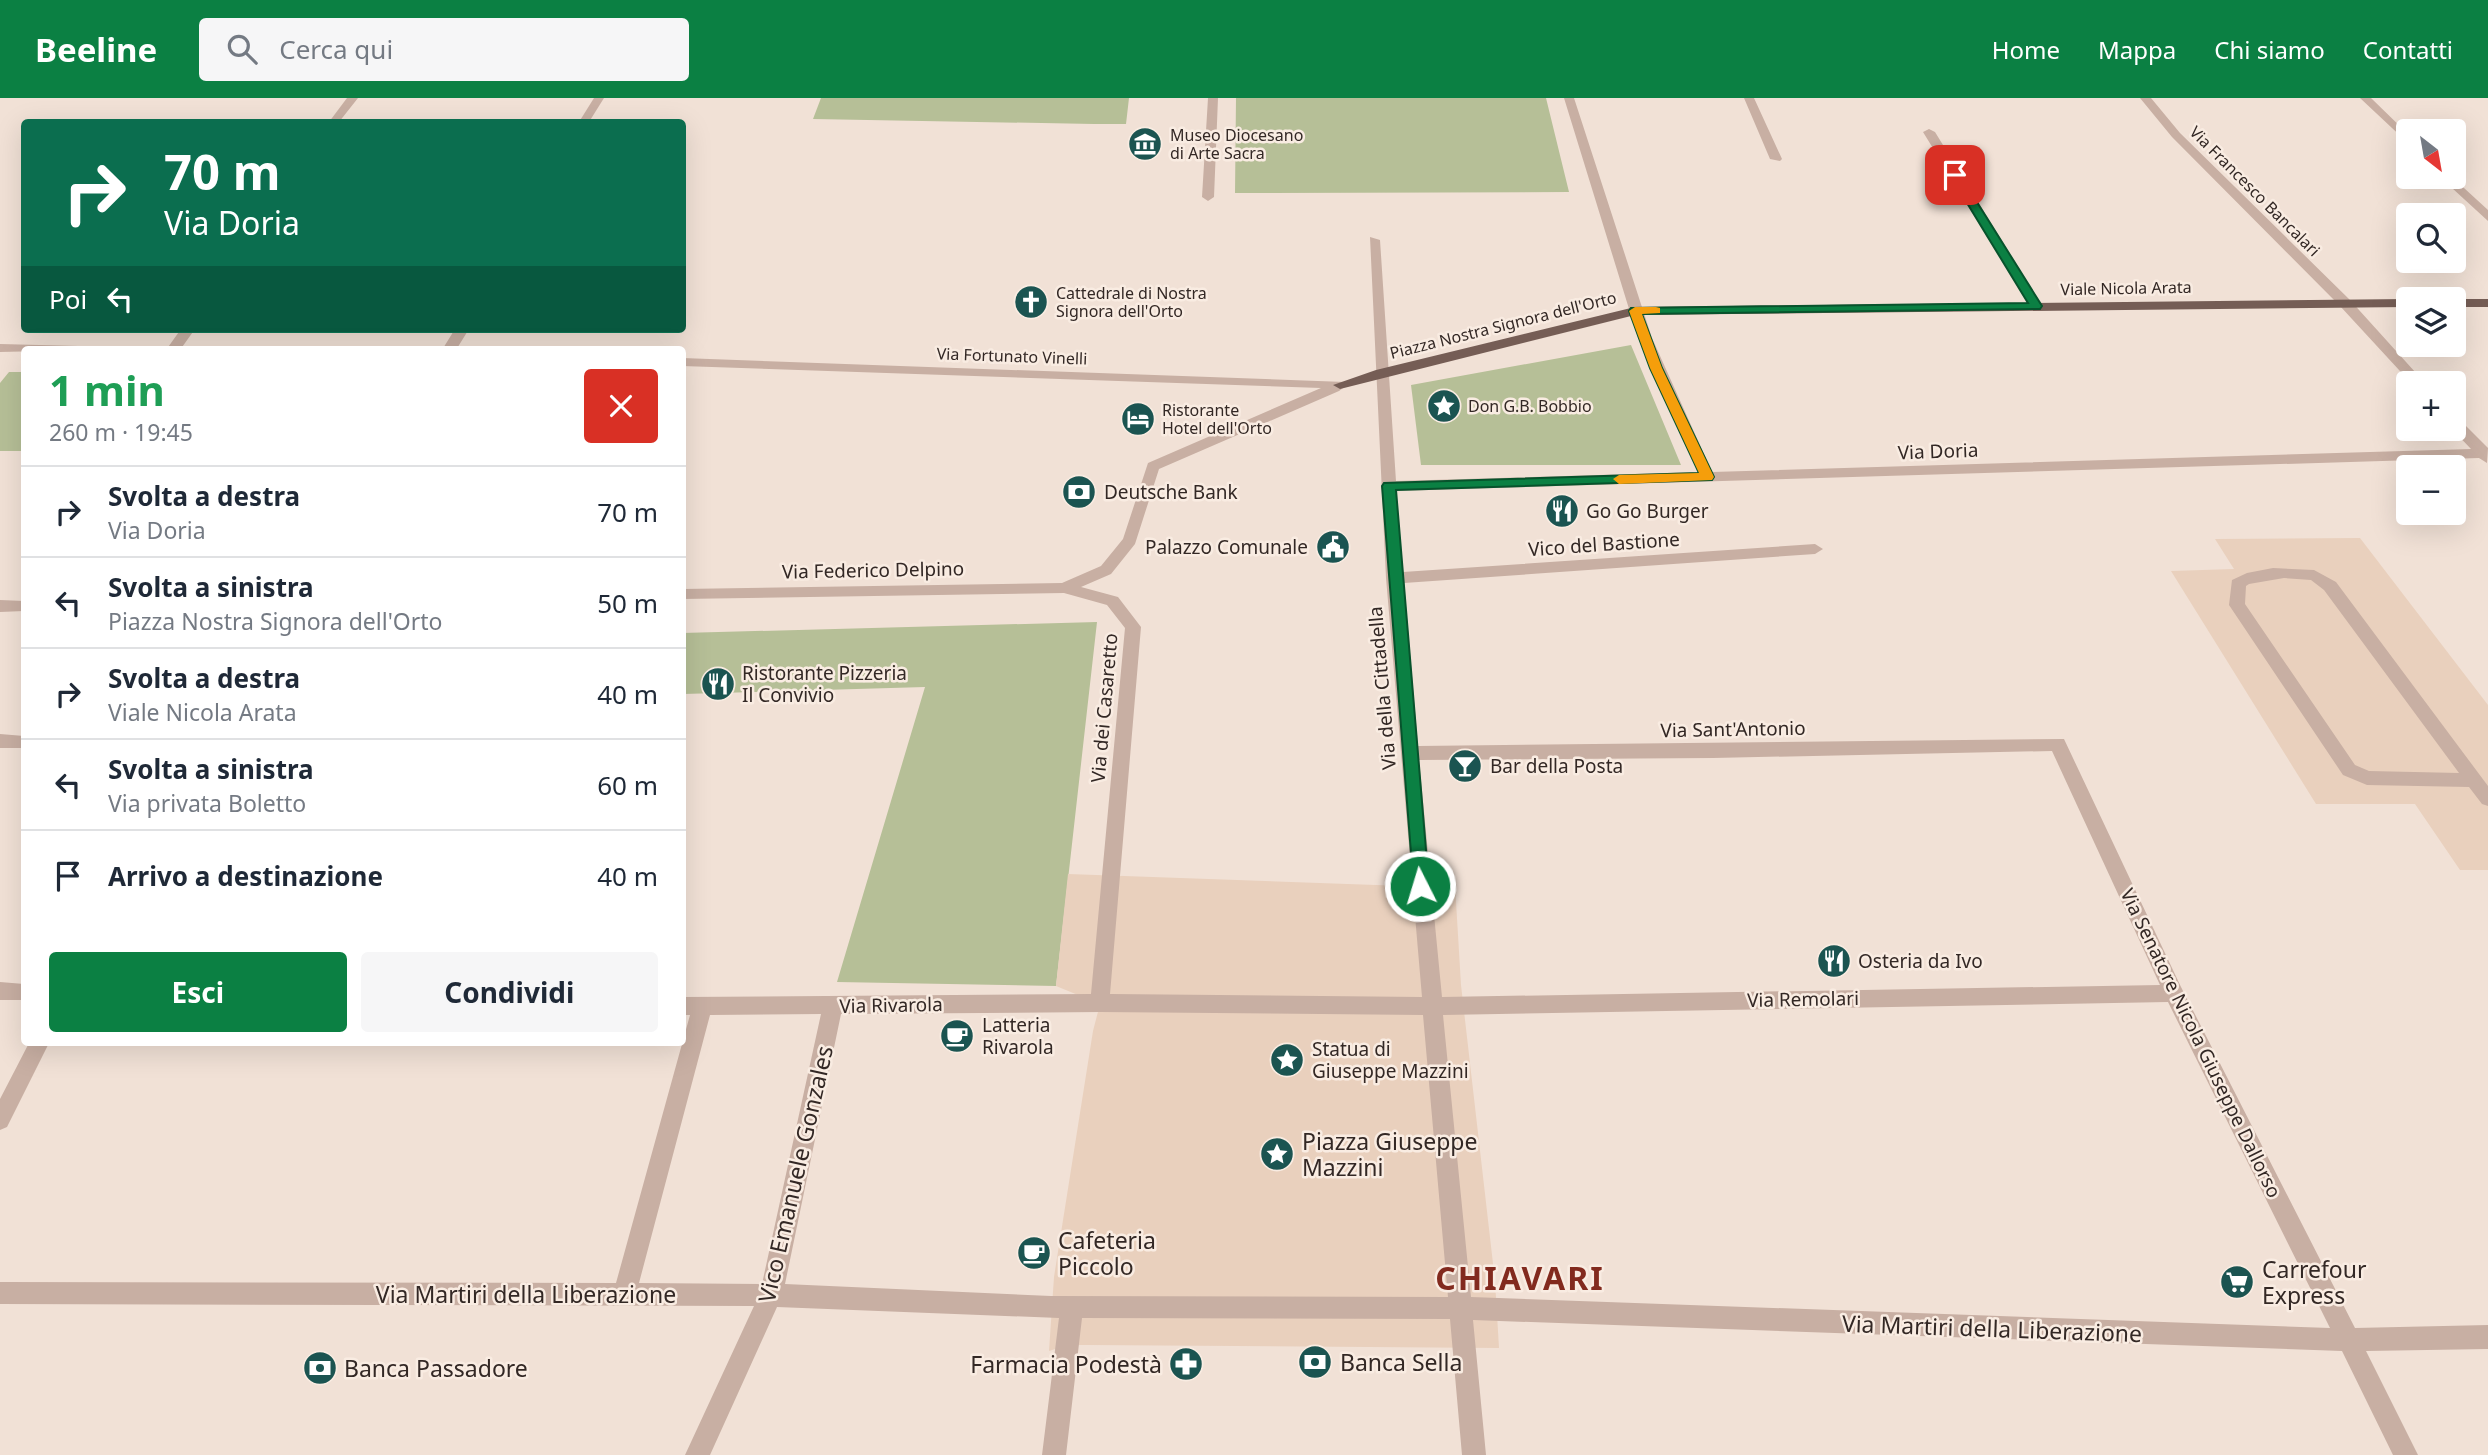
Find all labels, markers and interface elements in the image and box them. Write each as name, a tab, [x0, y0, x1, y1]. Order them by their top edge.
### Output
search box	[199, 18, 689, 81]
text: Beeline	[35, 27, 157, 72]
icon: search	[223, 30, 261, 68]
text: Cerca qui	[279, 31, 393, 67]
text: Home	[1992, 33, 2060, 66]
text: Mappa	[2098, 33, 2176, 66]
text: Chi siamo	[2214, 33, 2325, 66]
text: Contatti	[2363, 33, 2453, 66]
north arrow	[2396, 119, 2466, 189]
map controls	[2396, 119, 2466, 525]
street label: Via Francesco Bancalari	[2185, 121, 2325, 261]
place label: Museo Diocesano di Arte Sacra	[1170, 124, 1303, 164]
museum icon: Museo Diocesano di Arte Sacra	[1126, 125, 1164, 163]
text: 70 m	[164, 138, 281, 204]
pin	[1925, 145, 1985, 205]
icon: right	[49, 147, 140, 238]
icon: arrive	[1936, 156, 1974, 194]
text: Via Doria	[164, 201, 300, 244]
button: search	[2396, 203, 2466, 273]
street label: Viale Nicola Arata	[2060, 276, 2192, 300]
icon: left	[101, 280, 139, 318]
text: Poi	[49, 281, 87, 317]
place label: Cattedrale di Nostra Signora dell'Orto	[1056, 282, 1207, 322]
church icon: Cattedrale di Nostra Signora dell'Orto	[1012, 283, 1050, 321]
street label: Piazza Nostra Signora dell'Orto	[1387, 286, 1619, 364]
button: layers	[2396, 287, 2466, 357]
street label: Via Fortunato Vinelli	[936, 342, 1088, 370]
text: 1 min	[49, 361, 165, 418]
button: close	[584, 369, 658, 443]
button: +	[2396, 371, 2466, 441]
place icon: Don G.B. Bobbio	[1425, 387, 1463, 425]
place label: Don G.B. Bobbio	[1468, 395, 1592, 417]
place label: Ristorante Hotel dell'Orto	[1162, 399, 1272, 439]
hotel icon: Ristorante Hotel dell'Orto	[1119, 400, 1157, 438]
text: 260 m · 19:45	[49, 416, 193, 448]
street label: Via Doria	[1897, 437, 1979, 465]
button: −	[2396, 455, 2466, 525]
bank icon: Deutsche Bank	[1060, 473, 1098, 511]
text: Svolta a destra	[108, 478, 300, 514]
place label: Deutsche Bank	[1104, 479, 1238, 505]
restaurant icon: Go Go Burger	[1543, 492, 1581, 530]
icon: right	[49, 493, 87, 531]
text: 70 m	[597, 494, 658, 530]
place label: Go Go Burger	[1586, 498, 1709, 524]
text: Via Doria	[108, 514, 206, 546]
street label: Vico del Bastione	[1527, 526, 1681, 562]
public building icon: Palazzo Comunale	[1314, 528, 1352, 566]
place label: Palazzo Comunale	[1145, 534, 1308, 560]
street label: Via Federico Delpino	[782, 555, 964, 585]
text: Svolta a sinistra	[108, 569, 314, 605]
icon: left	[49, 584, 87, 622]
text: 50 m	[597, 585, 658, 621]
text: Piazza Nostra Signora dell'Orto	[108, 605, 443, 637]
street label: Via della Cittadella	[1362, 605, 1402, 771]
street label: Via dei Casaretto	[1085, 632, 1123, 784]
text: Svolta a destra	[108, 660, 300, 696]
place label: Ristorante Pizzeria Il Convivio	[742, 660, 907, 708]
restaurant icon: Ristorante Pizzeria Il Convivio	[699, 665, 737, 703]
icon: right	[49, 675, 87, 713]
text: 40 m	[597, 676, 658, 712]
text: Viale Nicola Arata	[108, 696, 297, 728]
street label: Via Sant'Antonio	[1660, 715, 1806, 743]
bar icon: Bar della Posta	[1446, 747, 1484, 785]
text: Svolta a sinistra	[108, 751, 314, 787]
place label: Bar della Posta	[1490, 753, 1623, 779]
icon: left	[49, 766, 87, 804]
text: 60 m	[597, 767, 658, 803]
text: Via privata Boletto	[108, 787, 306, 819]
position arrow	[1383, 849, 1457, 923]
icon: arrive	[49, 857, 87, 895]
text: Arrivo a destinazione	[108, 858, 383, 894]
text: 40 m	[597, 858, 658, 894]
street label: Via Senatore Nicola Giuseppe Dallorso	[2115, 884, 2287, 1202]
restaurant icon: Osteria da Ivo	[1815, 942, 1853, 980]
place label: Osteria da Ivo	[1858, 948, 1983, 974]
button: Esci	[49, 952, 347, 1032]
button: Condividi	[361, 952, 658, 1032]
street label: Via Remolari	[1747, 985, 1859, 1013]
street label: Via Rivarola	[839, 991, 943, 1019]
place label: Latteria Rivarola	[982, 1012, 1054, 1060]
cafe icon: Latteria Rivarola	[938, 1017, 976, 1055]
place label: Statua di Giuseppe Mazzini	[1312, 1036, 1469, 1084]
place icon: Statua di Giuseppe Mazzini	[1268, 1041, 1306, 1079]
street label: Vico Emanuele Gonzales	[750, 1042, 840, 1306]
place label: Piazza Giuseppe Mazzini	[1302, 1125, 1477, 1183]
place icon: Piazza Giuseppe Mazzini	[1258, 1135, 1296, 1173]
place label: Cafeteria Piccolo	[1058, 1224, 1156, 1282]
cafe icon: Cafeteria Piccolo	[1015, 1234, 1053, 1272]
place label: Carrefour Express	[2262, 1253, 2367, 1311]
district label: CHIAVARI	[1435, 1256, 1605, 1299]
supermarket icon: Carrefour Express	[2218, 1263, 2256, 1301]
street label: Via Martiri della Liberazione	[376, 1278, 676, 1310]
street label: Via Martiri della Liberazione	[1841, 1307, 2143, 1349]
bank icon: Banca Sella	[1296, 1343, 1334, 1381]
pharmacy icon: Farmacia Podestà	[1167, 1345, 1205, 1383]
place label: Banca Sella	[1340, 1346, 1462, 1378]
place label: Farmacia Podestà	[970, 1348, 1162, 1380]
bank icon: Banca Passadore	[301, 1349, 339, 1387]
place label: Banca Passadore	[344, 1352, 528, 1384]

